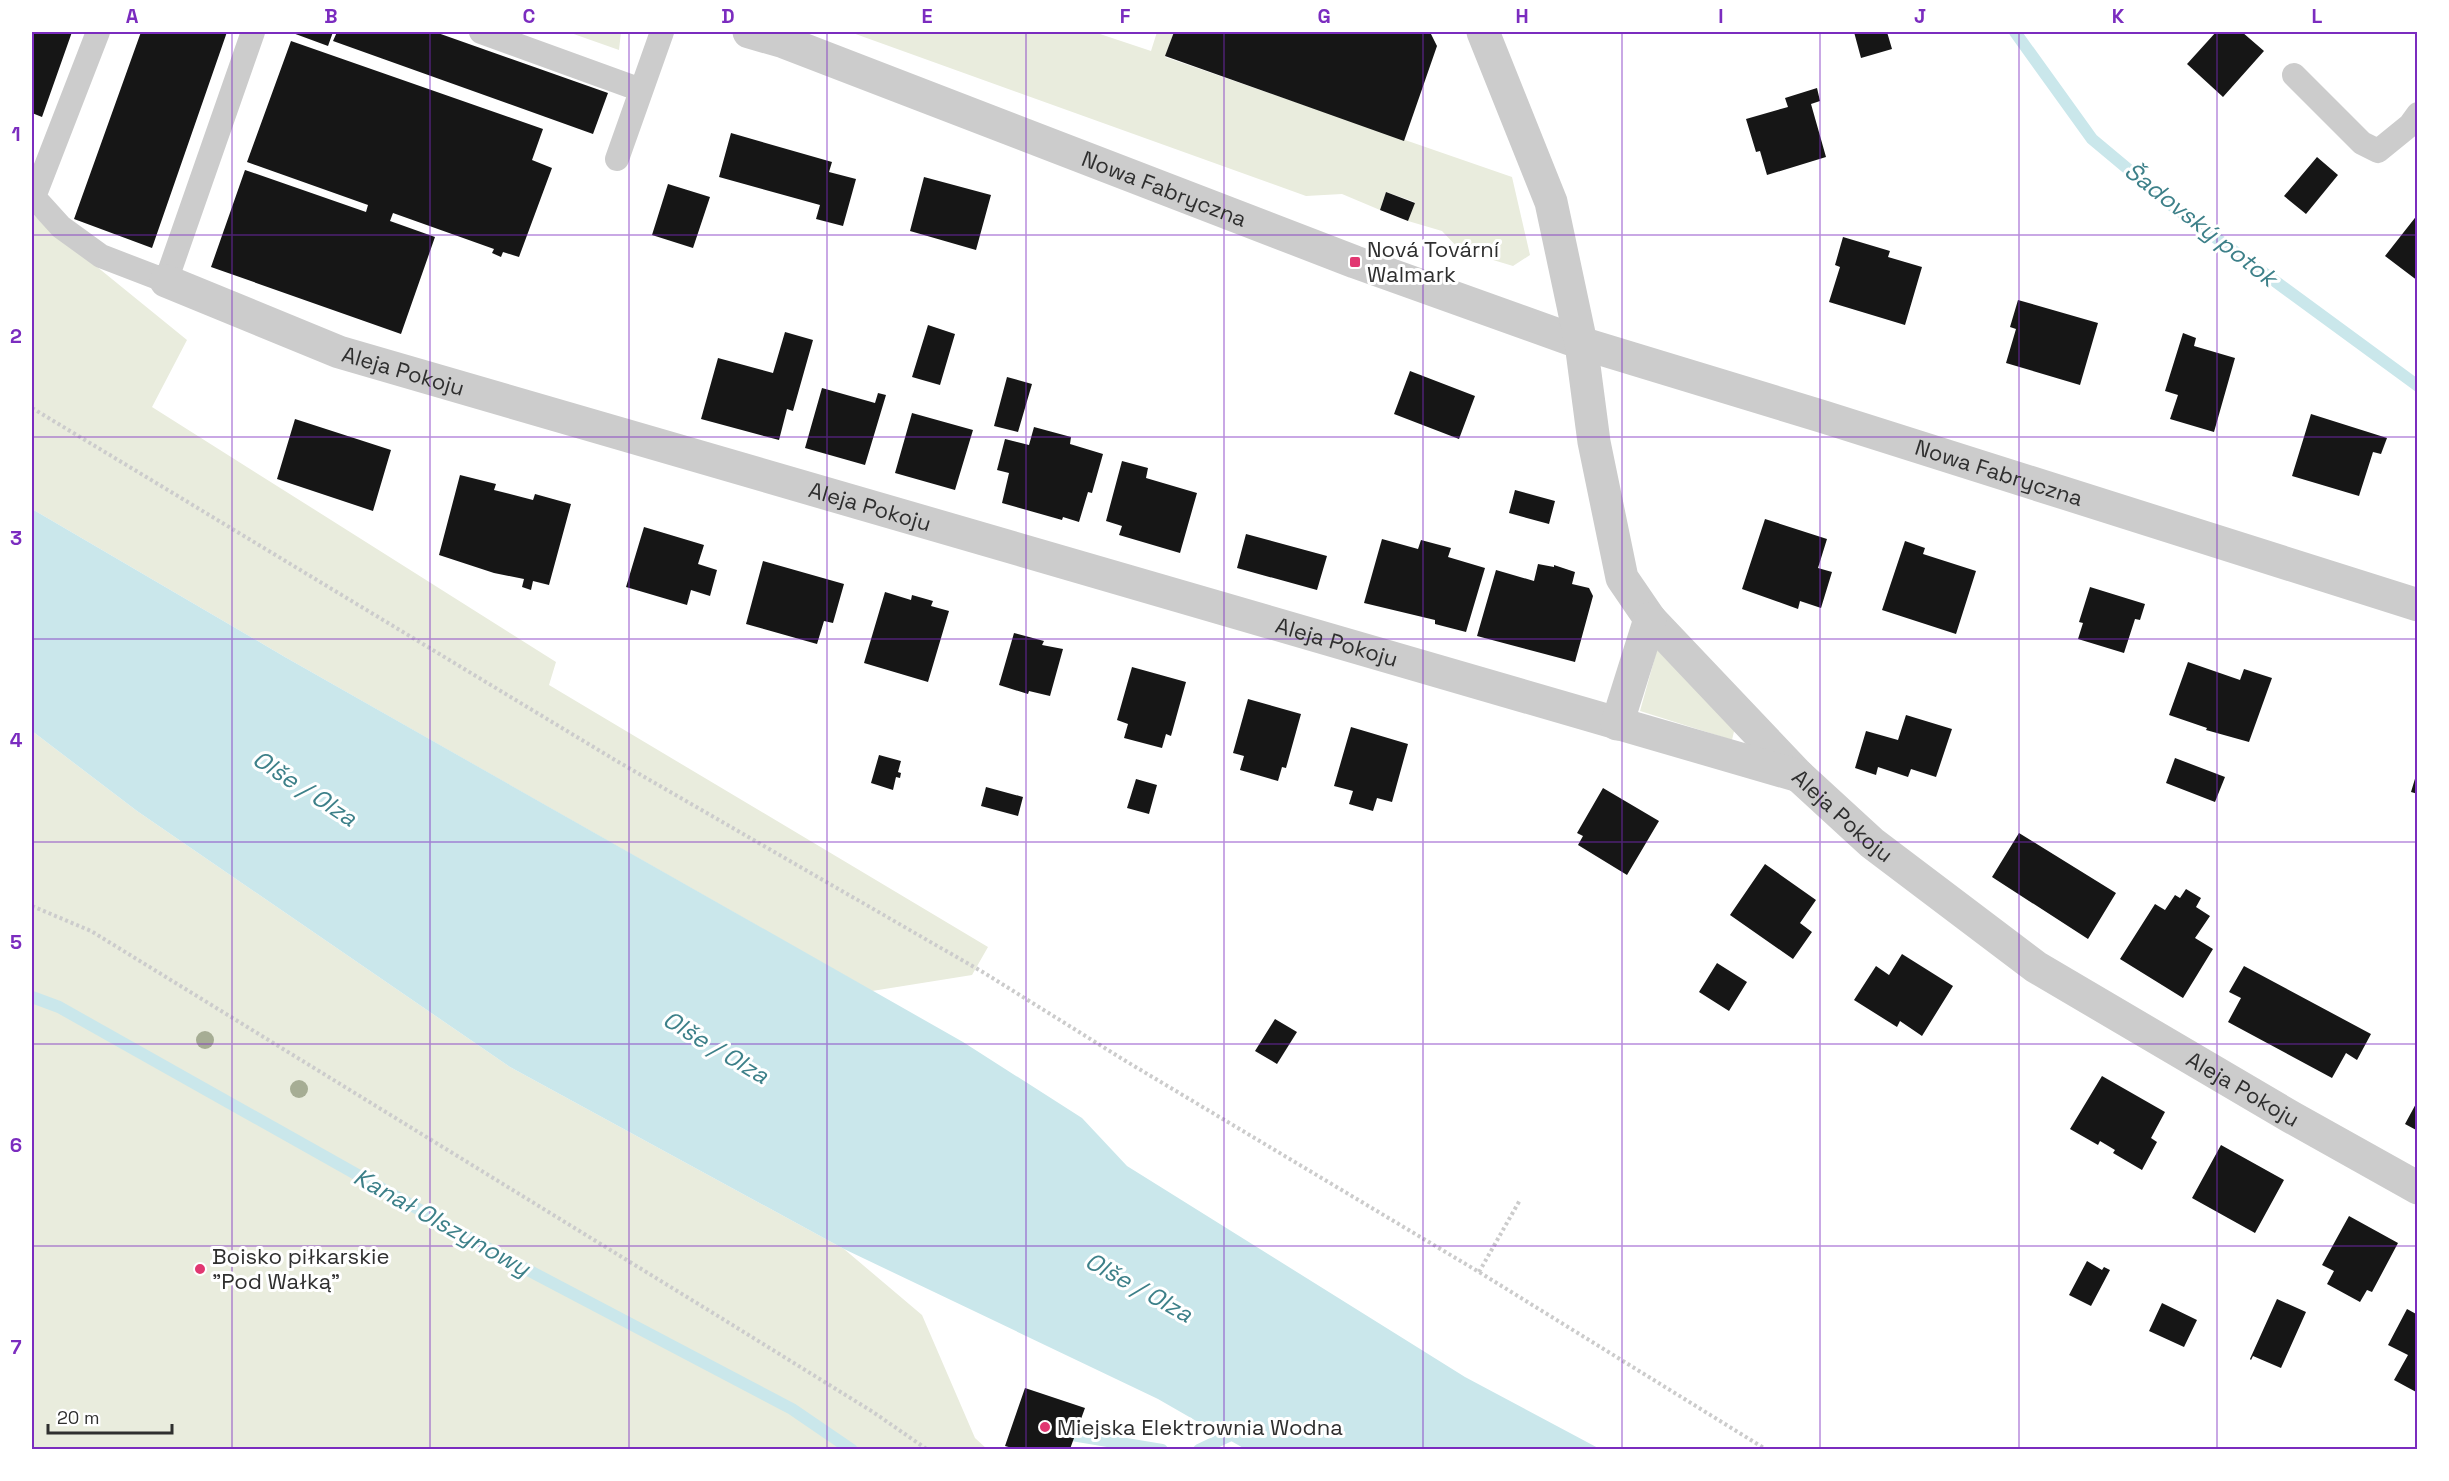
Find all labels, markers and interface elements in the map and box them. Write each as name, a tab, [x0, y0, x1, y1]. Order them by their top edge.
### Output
text: A	[126, 3, 139, 29]
text: B	[324, 3, 338, 29]
text: C	[523, 3, 536, 29]
text: D	[721, 3, 735, 29]
text: E	[921, 3, 933, 29]
text: F	[1120, 3, 1131, 29]
text: G	[1317, 3, 1331, 29]
text: H	[1515, 3, 1529, 29]
text: I	[1718, 3, 1724, 29]
text: J	[1914, 3, 1926, 29]
text: K	[2112, 3, 2125, 29]
text: L	[2312, 3, 2323, 29]
text: 1	[11, 121, 21, 147]
street label: Nowa Fabryczna	[1078, 144, 1251, 233]
water label: Šadovský potok	[2119, 155, 2286, 295]
place label: Nová Tovární Walmark	[1367, 235, 1500, 288]
marker: Nová Tovární Walmark	[1348, 255, 1362, 269]
text: 2	[10, 323, 22, 349]
street label: Aleja Pokoju	[339, 340, 468, 402]
street label: Nowa Fabryczna	[1912, 433, 2087, 512]
street label: Aleja Pokoju	[806, 475, 935, 537]
text: 3	[10, 525, 22, 551]
street label: Aleja Pokoju	[1272, 611, 1401, 673]
text: 4	[10, 727, 23, 753]
water label: Olše / Olza	[247, 743, 363, 833]
street label: Aleja Pokoju	[1786, 763, 1899, 868]
text: 5	[10, 929, 22, 955]
water label: Olše / Olza	[657, 1003, 775, 1091]
street label: Aleja Pokoju	[2182, 1045, 2304, 1133]
text: 6	[10, 1132, 22, 1158]
water label: Kanał Olszynowy	[348, 1161, 537, 1284]
place label: Boisko piłkarskie "Pod Wałką"	[212, 1242, 389, 1295]
water label: Olše / Olza	[1080, 1245, 1198, 1329]
marker: Boisko piłkarskie "Pod Wałką"	[193, 1262, 207, 1276]
text: 7	[10, 1334, 22, 1360]
scale bar	[48, 1397, 172, 1435]
text: 20 m	[57, 1406, 100, 1429]
place label: Miejska Elektrownia Wodna	[1057, 1413, 1343, 1441]
marker: Miejska Elektrownia Wodna	[1038, 1420, 1052, 1434]

